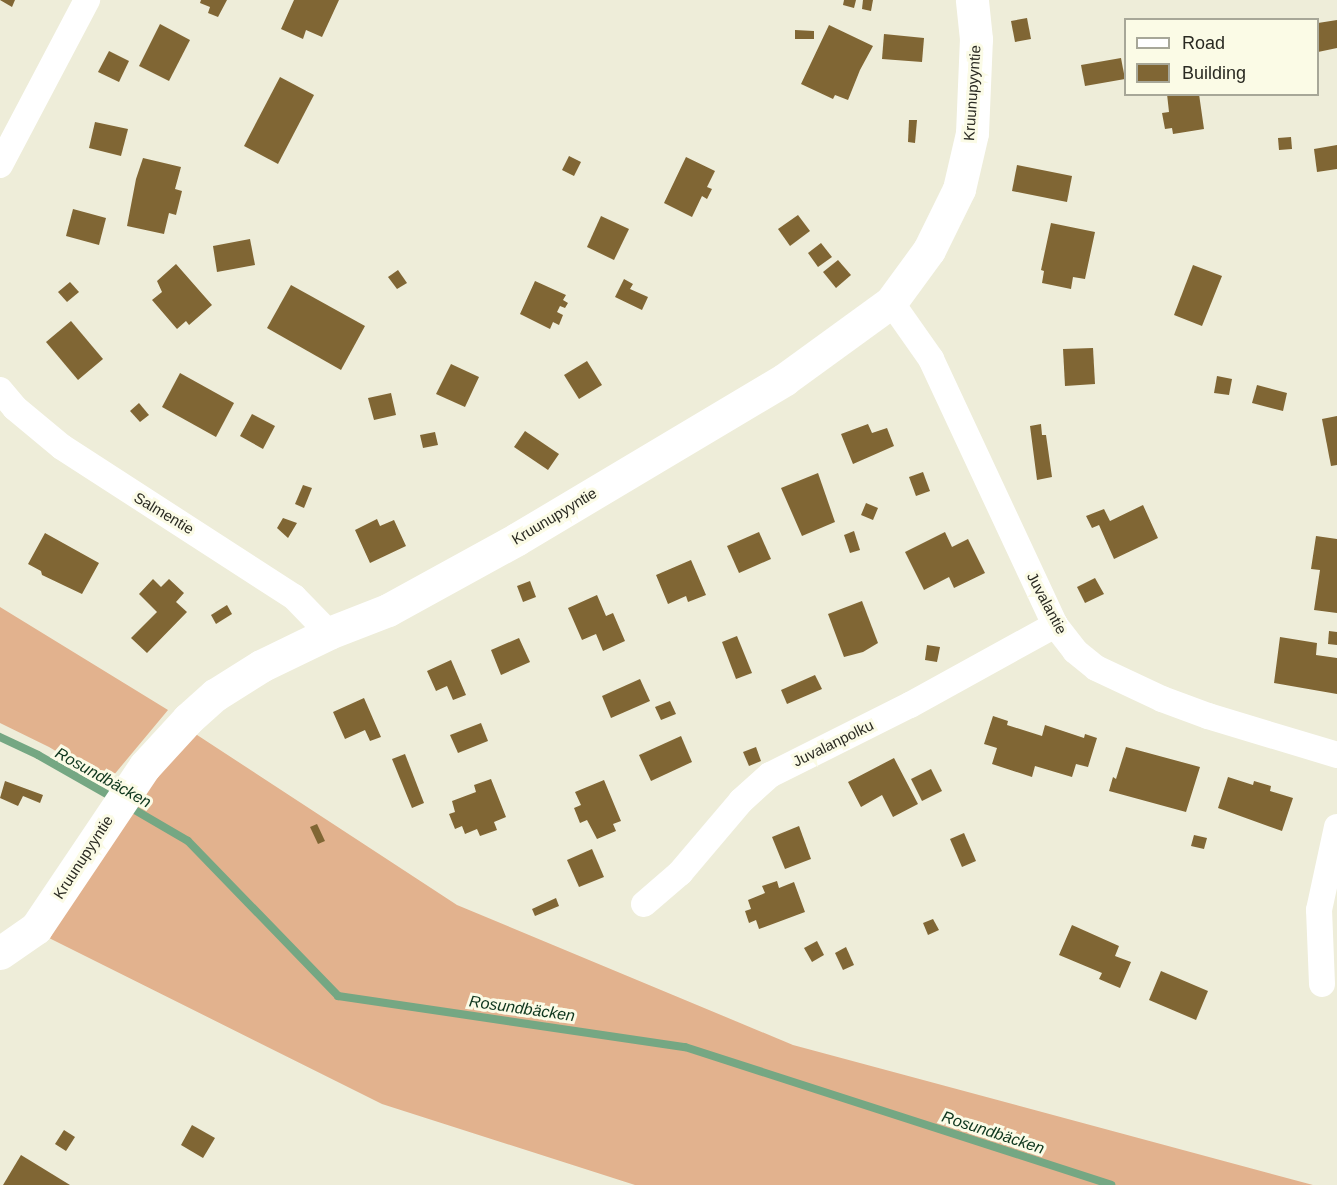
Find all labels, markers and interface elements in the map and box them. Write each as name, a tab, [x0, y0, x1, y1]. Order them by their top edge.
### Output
legend	[1124, 18, 1319, 96]
text: Road	[1182, 33, 1225, 53]
street label: Kruunupyyntie	[960, 45, 984, 141]
text: Building	[1182, 63, 1246, 83]
street label: Kruunupyyntie	[508, 484, 600, 548]
street label: Salmentie	[131, 488, 197, 538]
street label: Juvalantie	[1023, 569, 1071, 637]
street label: Juvalanpolku	[790, 716, 876, 770]
water label: Rosundbäcken	[52, 744, 154, 812]
street label: Kruunupyyntie	[49, 812, 117, 902]
water label: Rosundbäcken	[468, 992, 576, 1026]
water label: Rosundbäcken	[939, 1107, 1047, 1159]

